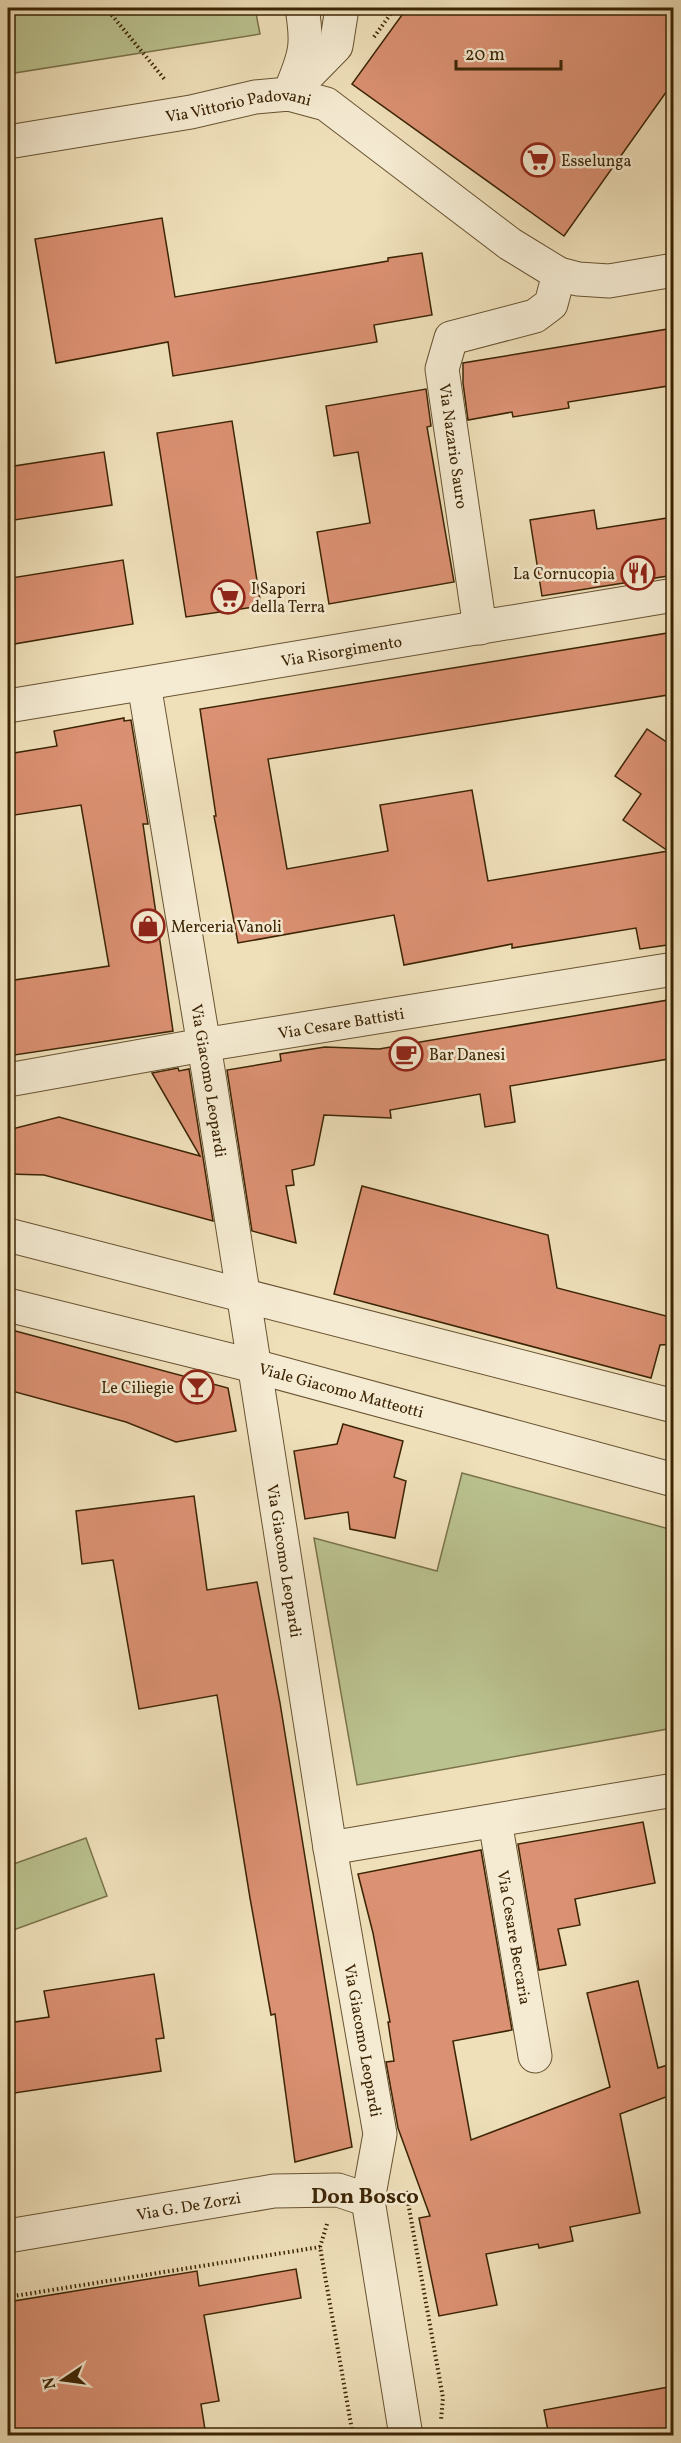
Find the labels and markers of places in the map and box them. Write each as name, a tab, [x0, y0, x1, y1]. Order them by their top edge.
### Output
supermarket icon: Esselunga	[520, 142, 556, 178]
place label: Esselunga	[561, 151, 631, 173]
restaurant icon: La Cornucopia	[620, 555, 656, 591]
place label: La Cornucopia	[513, 564, 615, 586]
supermarket icon: I Sapori della Terra	[210, 579, 246, 615]
place label: I Sapori della Terra	[251, 579, 325, 619]
shop icon: Merceria Vanoli	[130, 908, 166, 944]
place label: Merceria Vanoli	[171, 917, 282, 939]
cafe icon: Bar Danesi	[388, 1036, 424, 1072]
place label: Bar Danesi	[429, 1045, 505, 1067]
bar icon: Le Ciliegie	[179, 1369, 215, 1405]
place label: Le Ciliegie	[101, 1378, 174, 1400]

